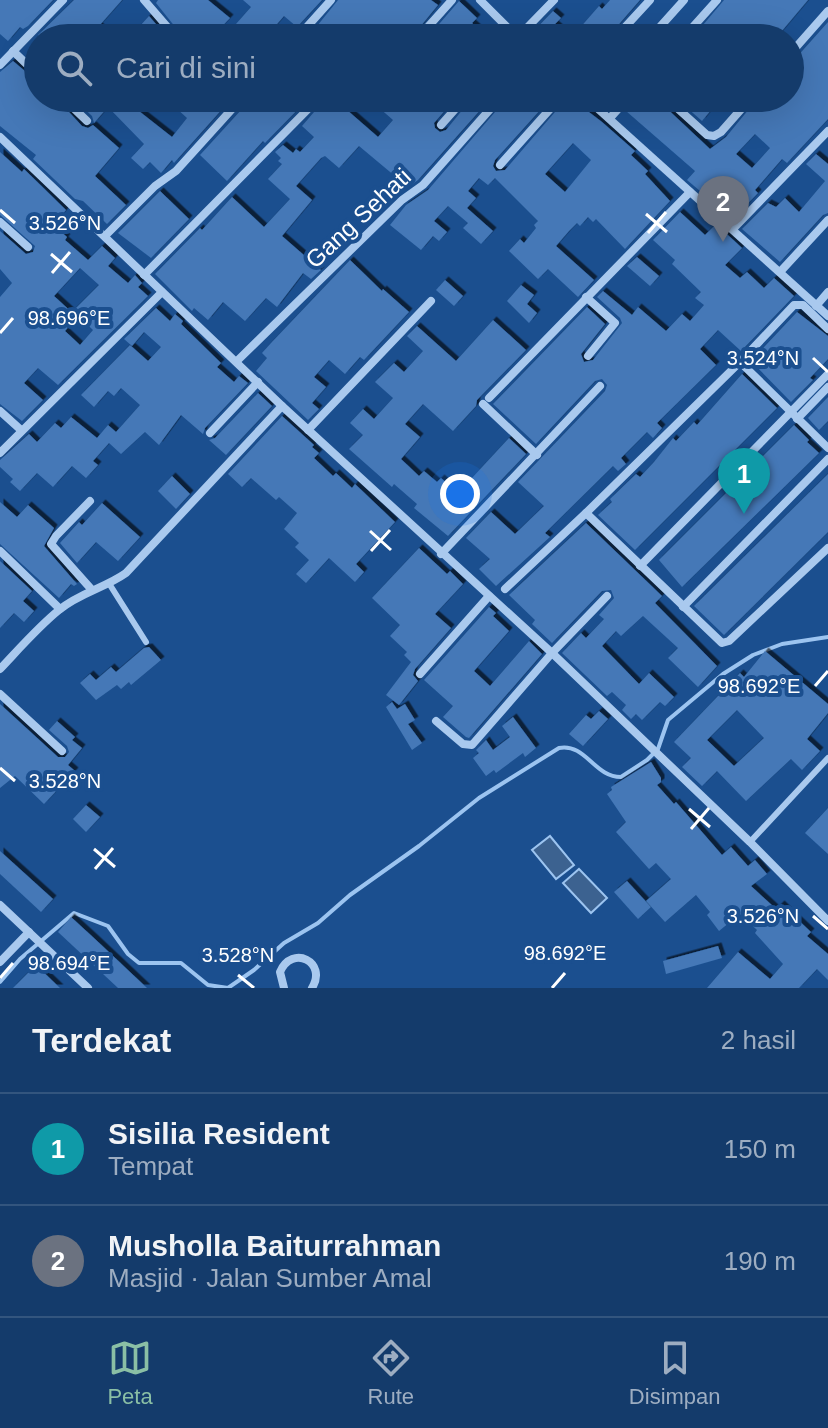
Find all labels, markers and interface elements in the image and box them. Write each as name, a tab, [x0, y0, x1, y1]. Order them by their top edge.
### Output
search box	[24, 24, 804, 112]
icon: search	[52, 46, 96, 90]
text: Cari di sini	[116, 51, 256, 84]
street label: Gang Sehati	[300, 163, 416, 273]
pin: 2	[697, 176, 749, 242]
text: 3.526°N	[29, 212, 101, 234]
text: 98.696°E	[28, 307, 110, 329]
text: 3.524°N	[727, 347, 799, 369]
pin: 1	[718, 448, 770, 514]
your location	[440, 474, 480, 514]
text: 98.692°E	[718, 675, 800, 697]
text: 3.528°N	[29, 770, 101, 792]
text: 3.526°N	[727, 905, 799, 927]
text: 98.692°E	[524, 942, 606, 964]
text: 3.528°N	[202, 944, 274, 966]
text: 98.694°E	[28, 952, 110, 974]
text: Terdekat	[32, 1021, 171, 1059]
text: 2 hasil	[721, 1025, 796, 1055]
text: Sisilia Resident	[108, 1117, 330, 1150]
text: 1	[51, 1134, 65, 1164]
text: 150 m	[724, 1134, 796, 1164]
text: Tempat	[108, 1151, 193, 1181]
text: Musholla Baiturrahman	[108, 1229, 441, 1262]
text: 2	[51, 1246, 65, 1276]
text: 190 m	[724, 1246, 796, 1276]
text: Masjid · Jalan Sumber Amal	[108, 1263, 432, 1293]
tab: Peta	[107, 1336, 153, 1410]
tab: Rute	[368, 1336, 414, 1410]
tab: Disimpan	[629, 1336, 721, 1410]

